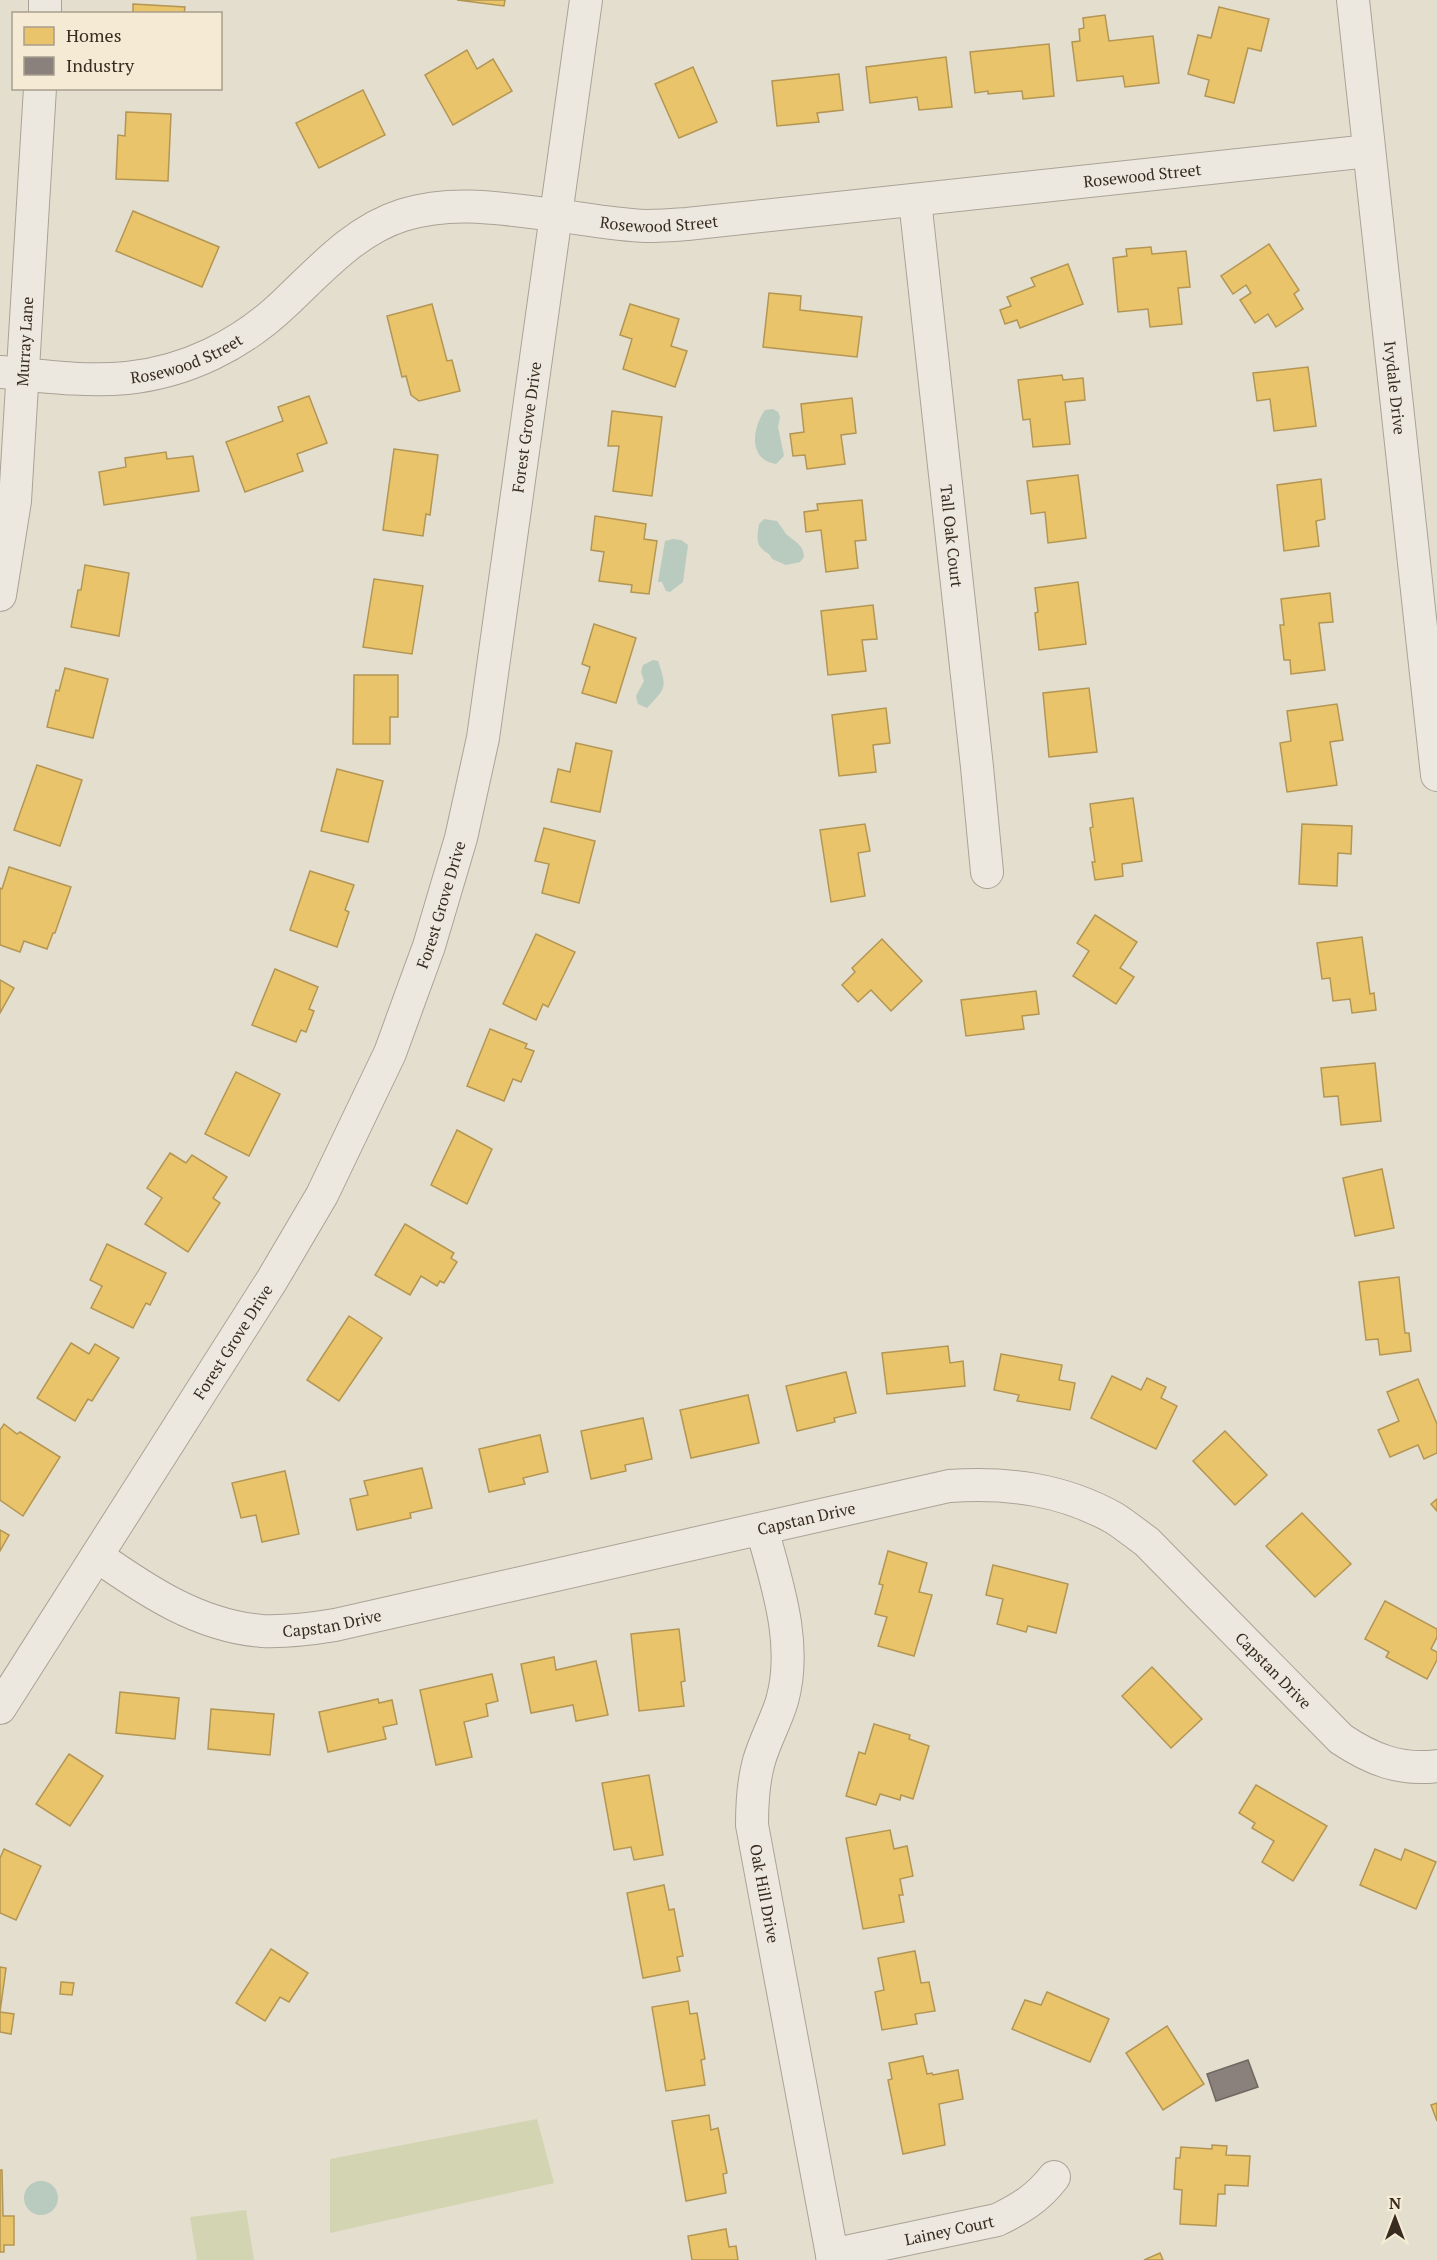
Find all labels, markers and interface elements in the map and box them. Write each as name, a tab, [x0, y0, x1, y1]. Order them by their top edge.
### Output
legend	[12, 12, 222, 90]
text: Homes	[66, 23, 121, 47]
text: Industry	[66, 53, 135, 77]
street label: Rosewood Street	[1082, 158, 1202, 193]
street label: Rosewood Street	[599, 210, 719, 237]
street label: Murray Lane	[11, 296, 38, 387]
street label: Rosewood Street	[129, 328, 247, 389]
street label: Ivydale Drive	[1379, 340, 1411, 436]
street label: Forest Grove Drive	[506, 360, 546, 494]
street label: Tall Oak Court	[935, 483, 968, 589]
street label: Forest Grove Drive	[411, 838, 471, 972]
street label: Forest Grove Drive	[188, 1280, 278, 1403]
street label: Capstan Drive	[755, 1497, 857, 1540]
street label: Capstan Drive	[282, 1604, 383, 1642]
street label: Capstan Drive	[1231, 1627, 1316, 1714]
street label: Oak Hill Drive	[745, 1842, 785, 1945]
north arrow	[1365, 2188, 1425, 2248]
text: N	[1389, 2192, 1401, 2214]
street label: Lainey Court	[903, 2210, 996, 2250]

